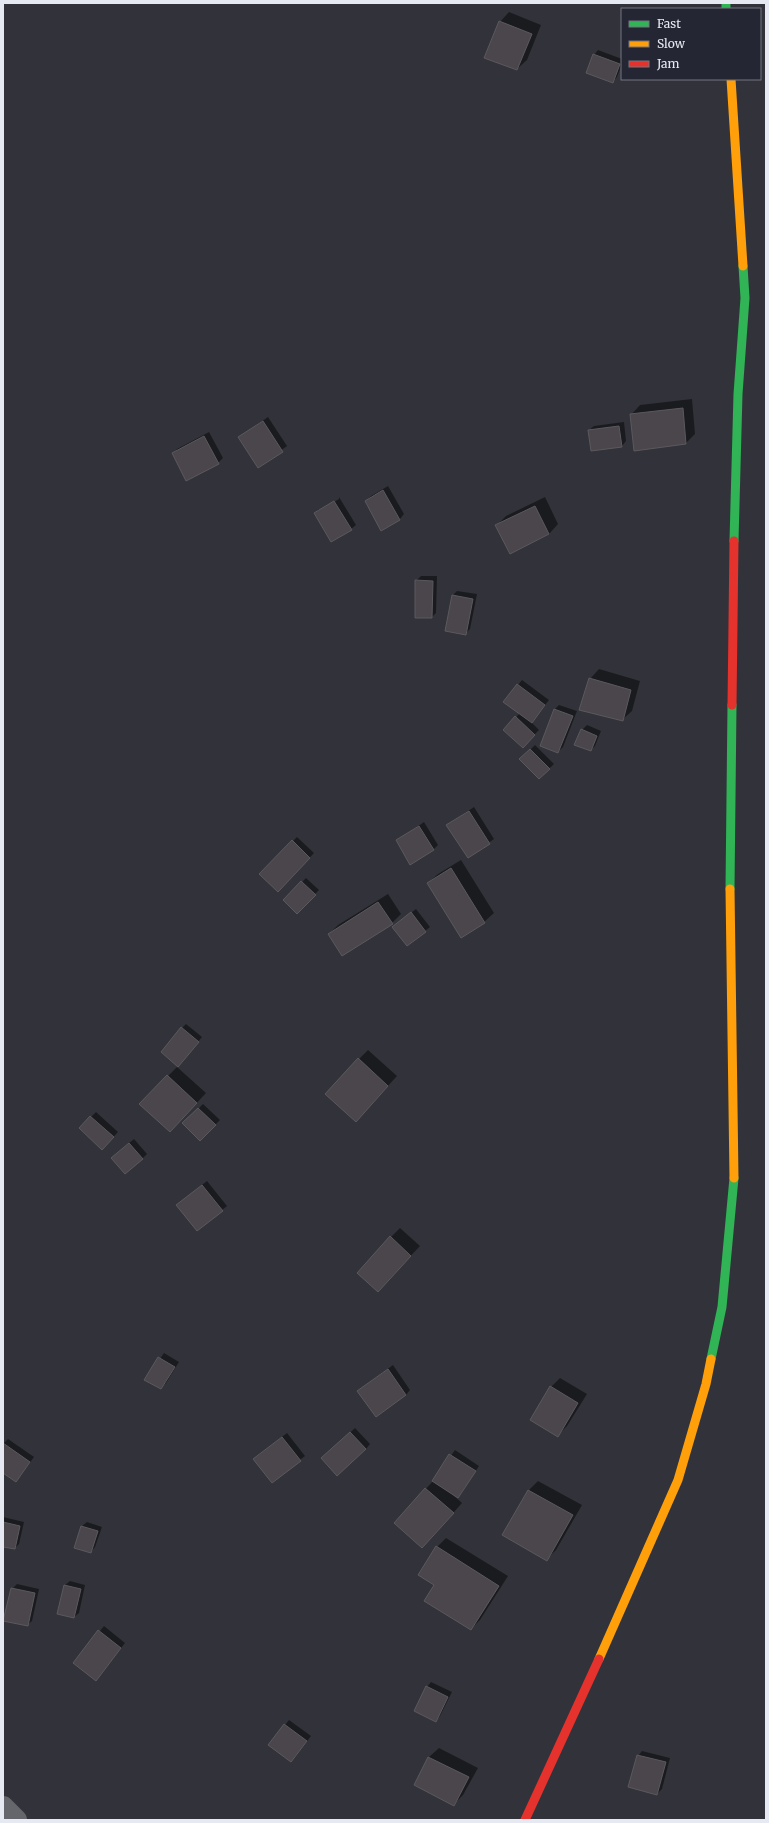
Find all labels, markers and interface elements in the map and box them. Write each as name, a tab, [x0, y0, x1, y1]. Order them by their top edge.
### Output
legend	[621, 8, 761, 80]
text: Fast	[657, 16, 681, 31]
text: Slow	[657, 36, 686, 51]
text: Jam	[656, 56, 680, 71]

